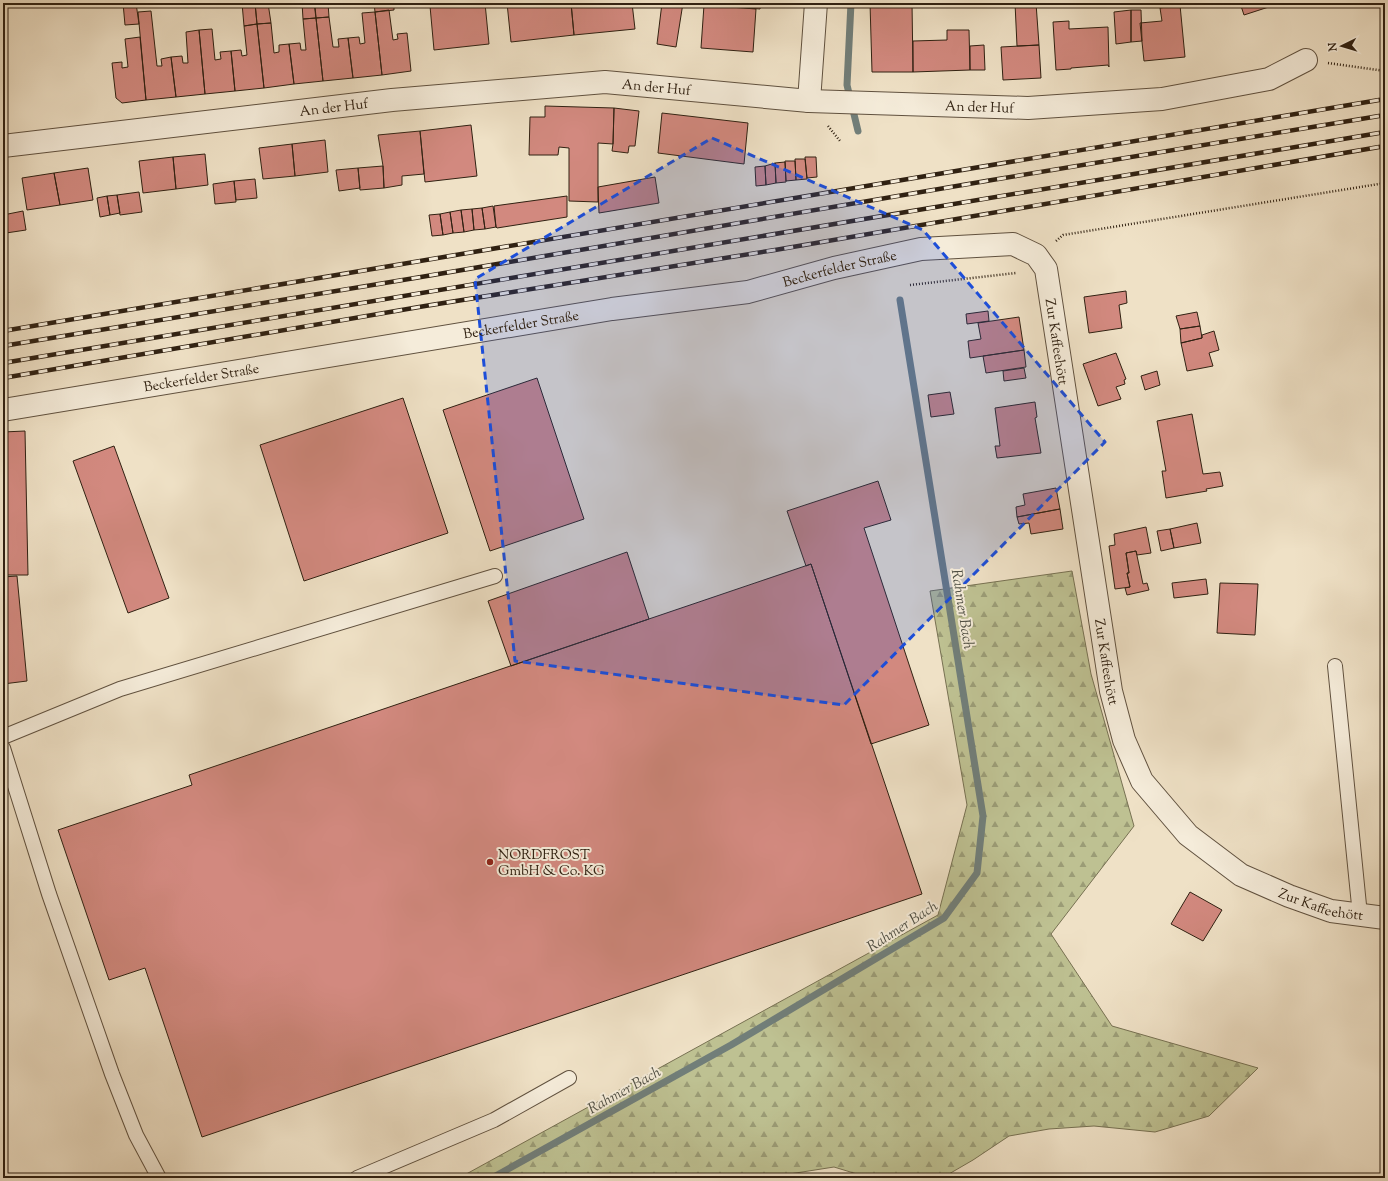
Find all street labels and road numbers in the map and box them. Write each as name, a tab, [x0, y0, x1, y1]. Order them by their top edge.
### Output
street label: An der Huf	[621, 76, 693, 102]
street label: An der Huf	[298, 95, 371, 123]
street label: An der Huf	[945, 97, 1016, 120]
street label: Beckerfelder Straße	[781, 247, 899, 294]
street label: Zur Kaffeehött	[1039, 297, 1072, 387]
street label: Beckerfelder Straße	[462, 307, 581, 346]
street label: Beckerfelder Straße	[142, 360, 261, 399]
street label: Zur Kaffeehött	[1088, 617, 1122, 708]
street label: Zur Kaffeehött	[1275, 885, 1364, 927]

